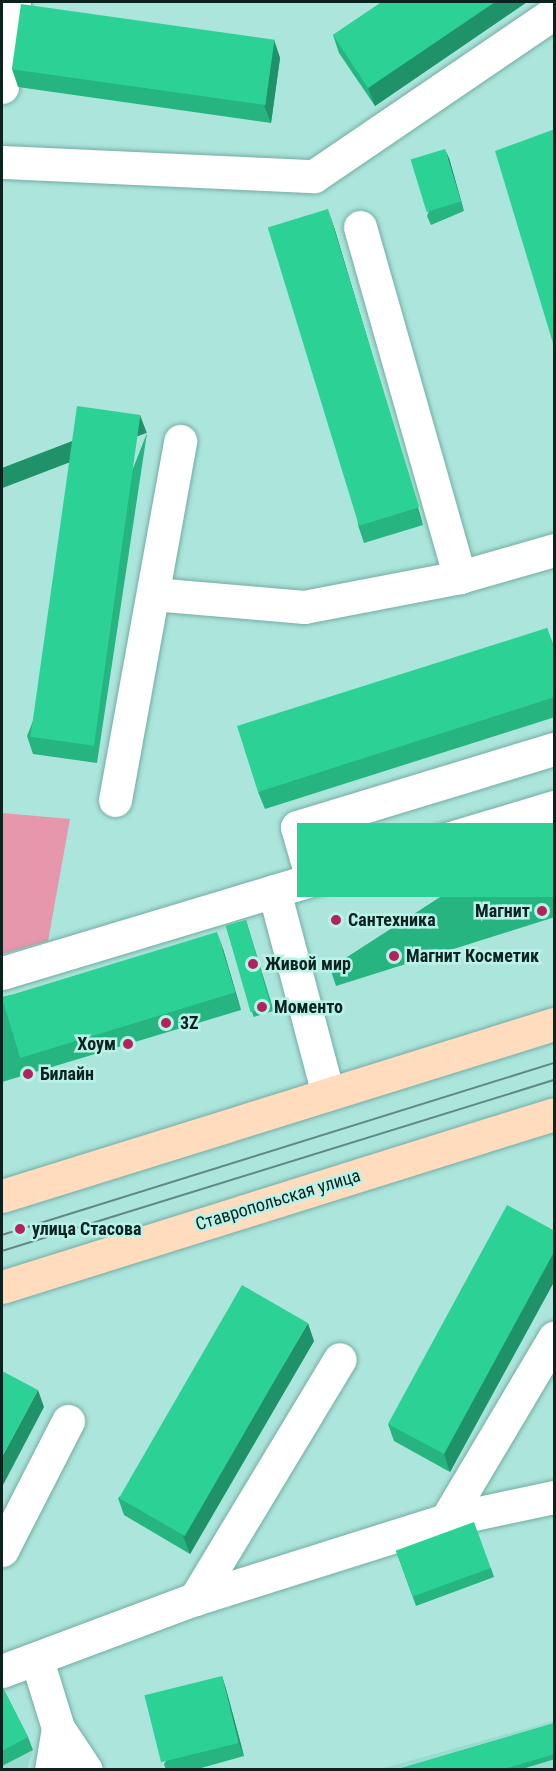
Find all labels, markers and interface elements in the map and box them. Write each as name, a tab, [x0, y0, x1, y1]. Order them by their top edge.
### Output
place label: Магнит	[475, 900, 530, 922]
marker: Магнит	[535, 904, 549, 918]
place label: Сантехника	[348, 909, 436, 931]
marker: Сантехника	[329, 913, 343, 927]
place label: Магнит Косметик	[406, 945, 539, 967]
marker: Магнит Косметик	[387, 949, 401, 963]
place label: Живой мир	[265, 953, 351, 975]
marker: Живой мир	[246, 957, 260, 971]
place label: Моменто	[274, 996, 343, 1018]
marker: Моменто	[255, 1000, 269, 1014]
place label: 3Z	[180, 1012, 199, 1034]
marker: 3Z	[157, 1014, 175, 1032]
place label: Хоум	[77, 1033, 116, 1055]
marker: Хоум	[121, 1037, 135, 1051]
place label: Билайн	[40, 1063, 94, 1085]
marker: Билайн	[21, 1067, 35, 1081]
street label: Ставропольская улица	[193, 1165, 363, 1235]
place label: улица Стасова	[32, 1218, 141, 1240]
marker: улица Стасова	[13, 1222, 27, 1236]

